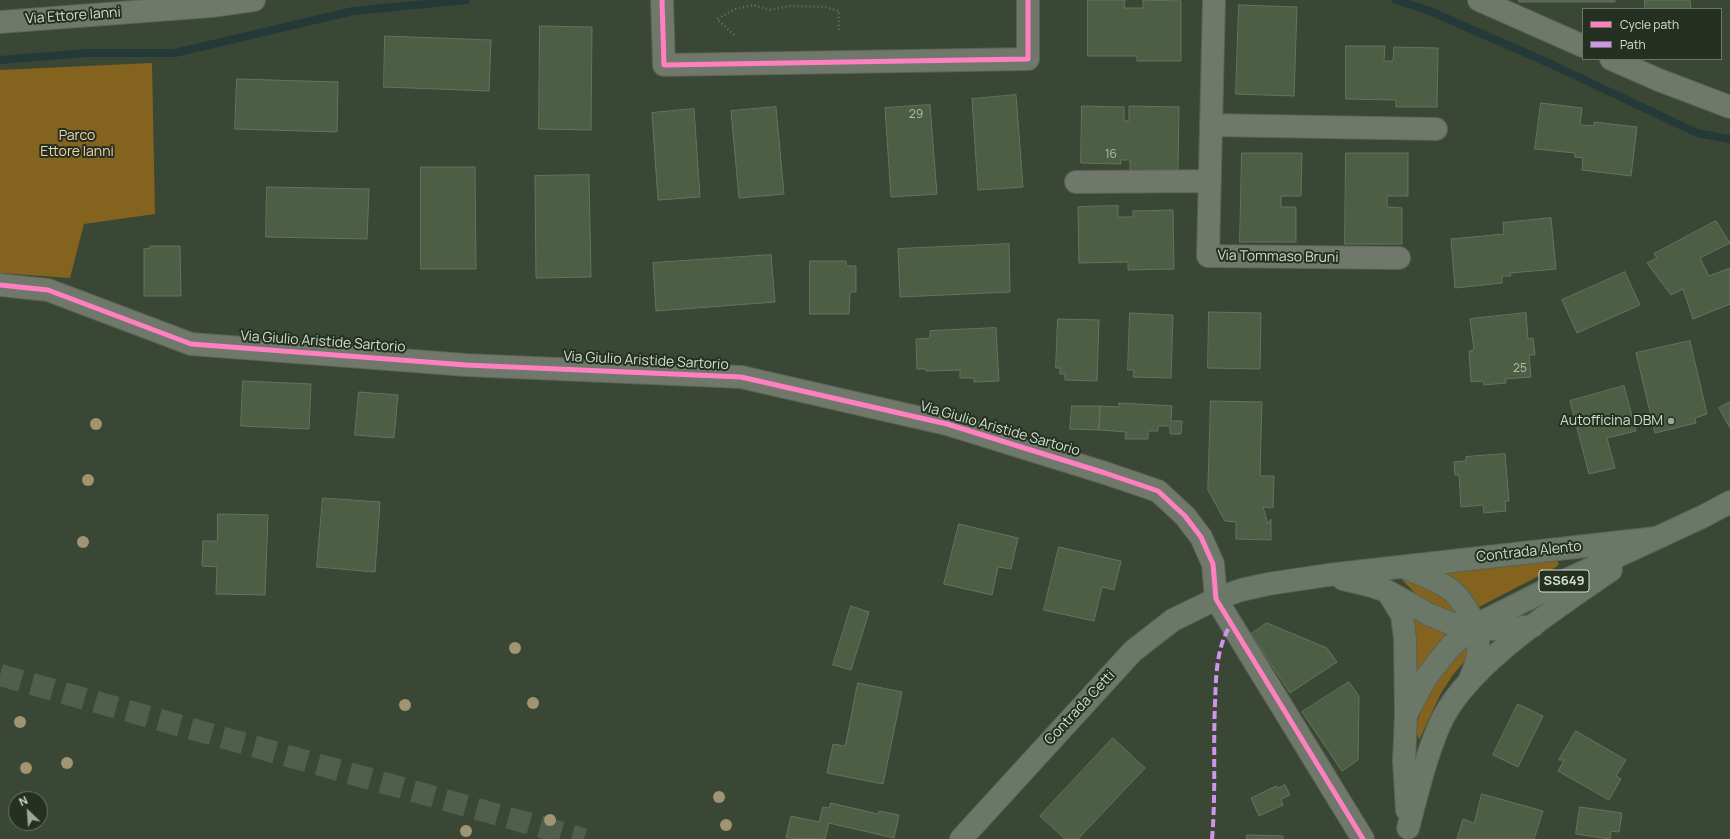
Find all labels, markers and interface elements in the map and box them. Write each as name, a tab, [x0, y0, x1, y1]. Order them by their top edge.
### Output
street label: Via Ettore Ianni	[25, 4, 121, 28]
legend	[1582, 8, 1722, 60]
text: Cycle path	[1620, 16, 1679, 33]
text: Path	[1620, 36, 1646, 53]
house number: 29	[909, 108, 923, 122]
park label: Parco Ettore Ianni	[40, 128, 114, 160]
house number: 16	[1105, 148, 1117, 162]
street label: Via Tommaso Bruni	[1217, 248, 1339, 266]
street label: Via Giulio Aristide Sartorio	[240, 328, 406, 356]
street label: Via Giulio Aristide Sartorio	[563, 348, 729, 374]
house number: 25	[1513, 362, 1527, 376]
street label: Via Giulio Aristide Sartorio	[918, 398, 1082, 460]
place label: Autofficina DBM	[1560, 413, 1663, 429]
marker: Autofficina DBM	[1666, 416, 1676, 426]
street label: Contrada Alento	[1476, 538, 1582, 566]
road number: SS649	[1539, 570, 1589, 592]
street label: Contrada Cetti	[1041, 667, 1119, 749]
north arrow	[8, 791, 48, 831]
text: N	[16, 792, 30, 809]

